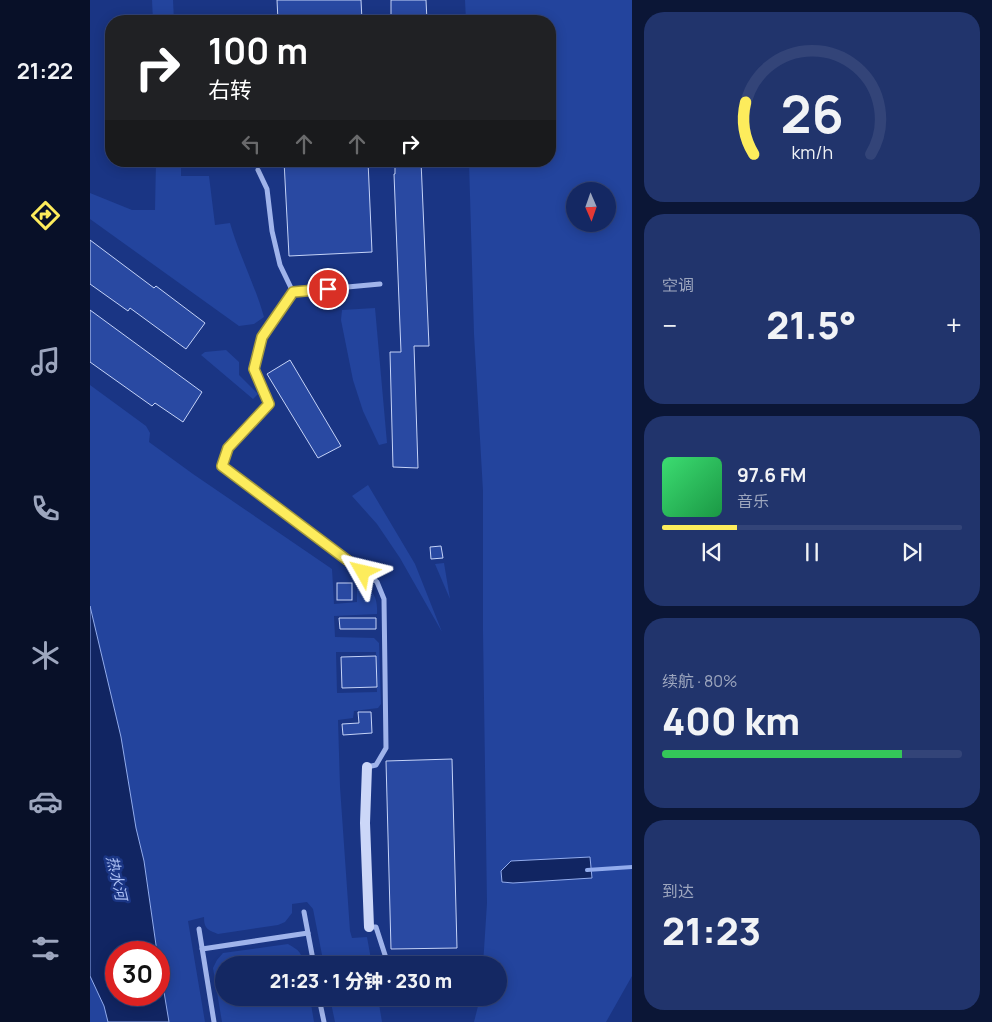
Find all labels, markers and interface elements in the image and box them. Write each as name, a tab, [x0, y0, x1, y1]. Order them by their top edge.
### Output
text: 100 m	[208, 27, 308, 75]
icon: right	[125, 35, 190, 100]
text: 21:22	[17, 56, 73, 86]
text: 右转	[208, 75, 252, 105]
text: 26	[780, 78, 844, 149]
icon: left	[237, 130, 265, 158]
icon: ahead	[290, 130, 318, 158]
icon: ahead	[343, 130, 371, 158]
icon: right	[396, 130, 424, 158]
text: km/h	[791, 140, 833, 164]
north arrow	[566, 182, 616, 232]
map controls	[566, 182, 616, 232]
icon: directions	[28, 198, 63, 233]
pin	[307, 268, 349, 310]
text: 空调	[662, 274, 694, 296]
icon: arrive	[314, 275, 342, 303]
text: 21.5°	[766, 298, 857, 350]
text: −	[662, 306, 677, 344]
text: +	[946, 306, 962, 344]
icon: music	[28, 344, 63, 379]
text: 97.6 FM	[737, 462, 806, 488]
text: 音乐	[737, 490, 769, 512]
icon: phone	[28, 491, 63, 526]
icon: previous	[698, 538, 726, 566]
icon: pause	[798, 538, 826, 566]
icon: next	[898, 538, 926, 566]
position arrow	[336, 545, 388, 597]
icon: climate	[28, 638, 63, 673]
text: 续航 · 80%	[662, 670, 738, 692]
text: 400 km	[662, 694, 800, 746]
icon: car	[28, 784, 63, 819]
water label: 热水河	[102, 854, 133, 905]
text: 到达	[662, 880, 694, 902]
text: 21:23	[662, 904, 761, 956]
icon: filters	[28, 931, 63, 966]
speed limit sign: 30	[105, 941, 170, 1006]
text: 21:23 · 1 分钟 · 230 m	[270, 968, 452, 994]

